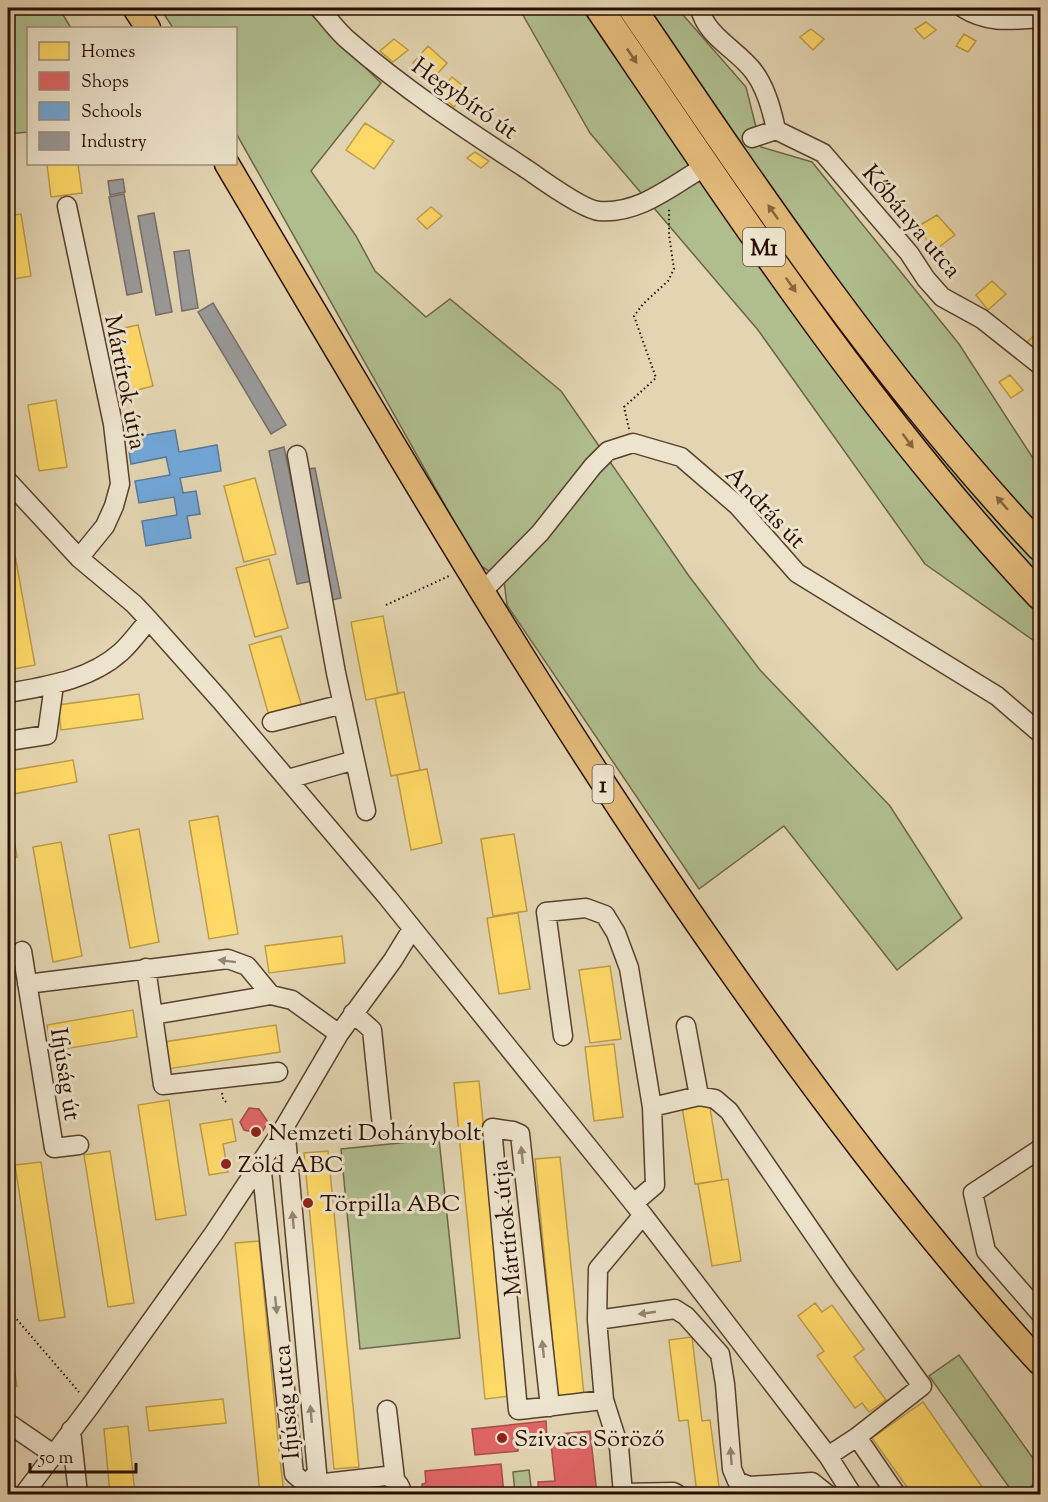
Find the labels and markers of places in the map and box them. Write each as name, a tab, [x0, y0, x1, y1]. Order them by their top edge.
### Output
place label: Nemzeti Dohánybolt	[268, 1117, 481, 1151]
marker: Nemzeti Dohánybolt	[249, 1125, 263, 1139]
place label: Zöld ABC	[238, 1149, 344, 1183]
marker: Zöld ABC	[219, 1157, 233, 1171]
place label: Törpilla ABC	[320, 1188, 461, 1222]
marker: Törpilla ABC	[301, 1196, 315, 1210]
place label: Szivacs Söröző	[514, 1423, 665, 1457]
marker: Szivacs Söröző	[495, 1431, 509, 1445]

